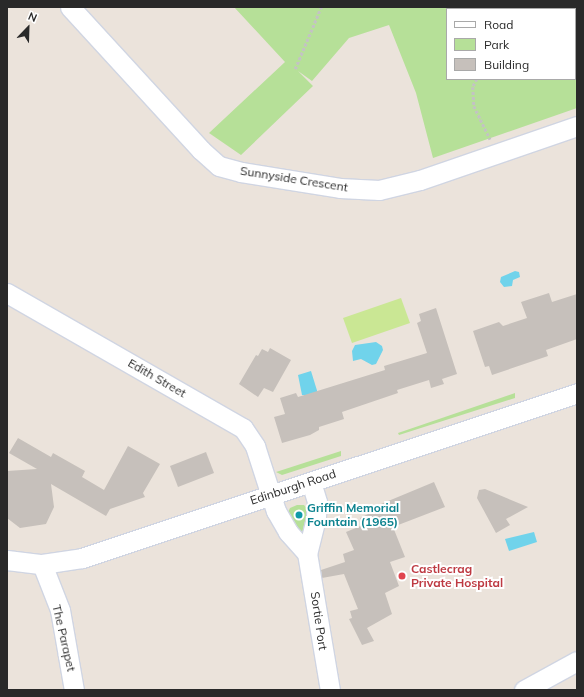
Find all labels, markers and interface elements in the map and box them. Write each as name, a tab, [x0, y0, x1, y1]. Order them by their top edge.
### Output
north arrow	[8, 8, 48, 48]
legend	[446, 8, 576, 80]
text: N	[26, 9, 39, 25]
text: Road	[484, 17, 513, 32]
text: Park	[484, 37, 509, 52]
text: Building	[484, 57, 529, 72]
street label: Sunnyside Crescent	[239, 163, 349, 195]
street label: Edith Street	[125, 356, 189, 400]
street label: Edinburgh Road	[248, 466, 338, 508]
place label: Griffin Memorial Fountain (1965)	[307, 501, 399, 529]
marker: Griffin Memorial Fountain (1965)	[294, 510, 304, 520]
place label: Castlecrag Private Hospital	[411, 562, 503, 590]
marker: Castlecrag Private Hospital	[396, 570, 408, 582]
street label: Sortie Port	[308, 591, 330, 651]
street label: The Parapet	[49, 603, 79, 673]

